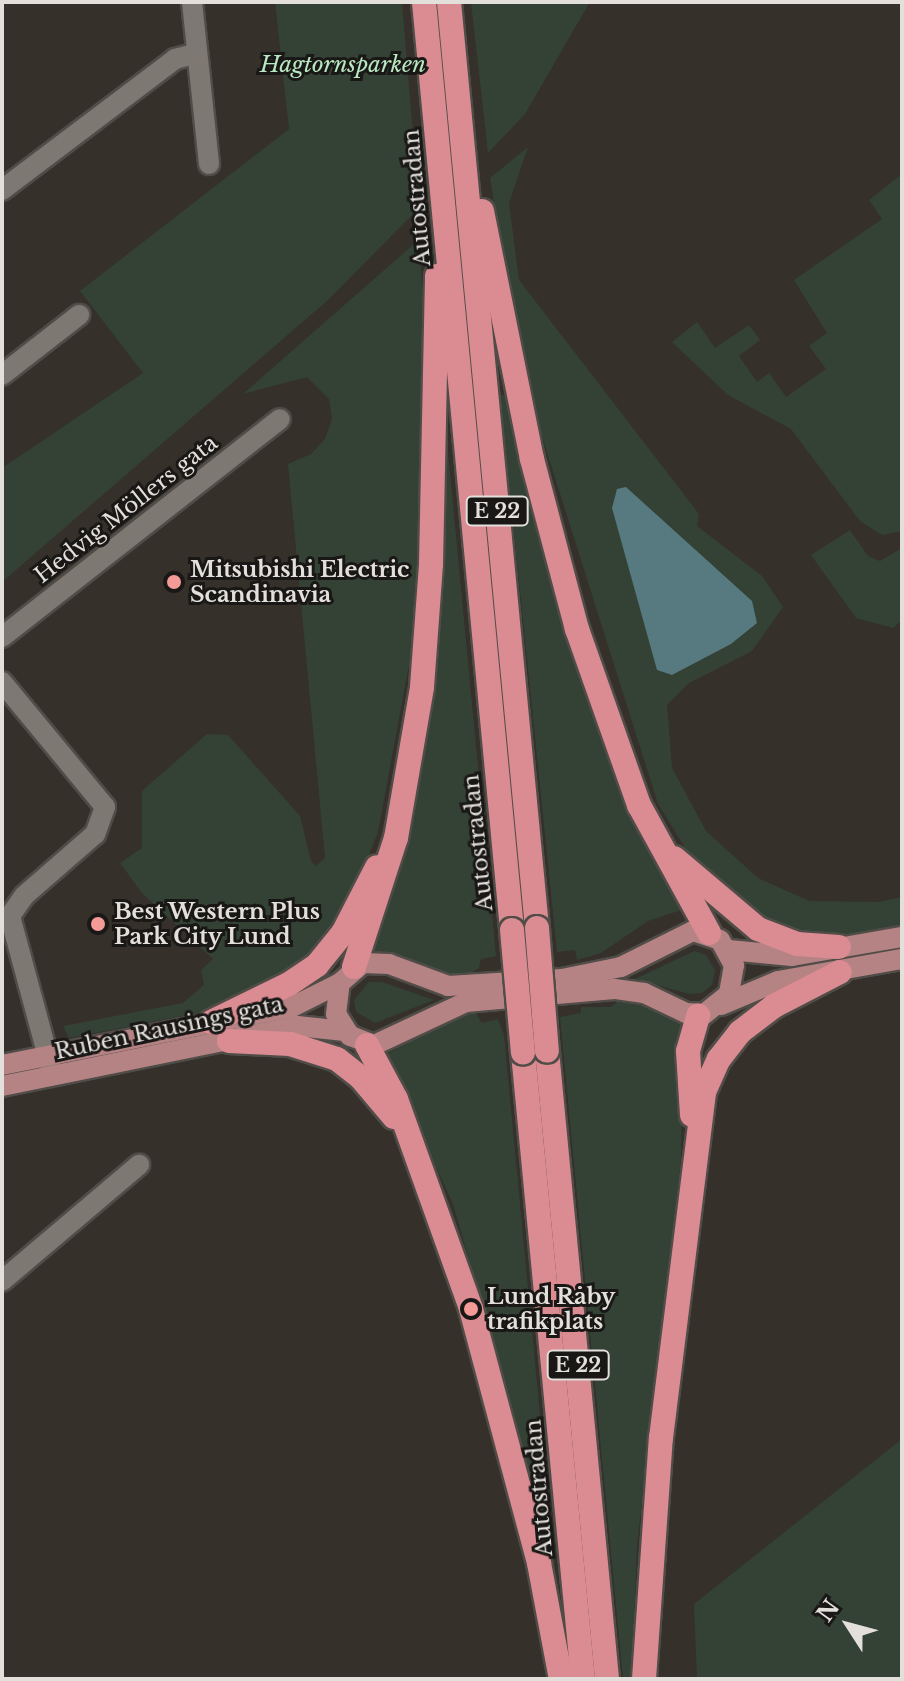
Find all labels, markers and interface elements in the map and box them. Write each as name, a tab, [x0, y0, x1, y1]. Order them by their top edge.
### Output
park label: Hagtornsparken	[260, 52, 426, 78]
street label: Autostradan	[398, 128, 436, 268]
street label: Hedvig Möllers gata	[29, 429, 223, 589]
road number: E 22	[465, 495, 529, 527]
place label: Mitsubishi Electric Scandinavia	[190, 556, 410, 608]
marker: Mitsubishi Electric Scandinavia	[165, 573, 183, 591]
street label: Autostradan	[458, 773, 498, 913]
place label: Best Western Plus Park City Lund	[114, 898, 321, 950]
marker: Best Western Plus Park City Lund	[89, 915, 107, 933]
street label: Ruben Rausings gata	[52, 991, 286, 1065]
place label: Lund Råby trafikplats	[487, 1283, 615, 1334]
marker: Lund Råby trafikplats	[462, 1300, 480, 1318]
road number: E 22	[546, 1349, 610, 1381]
street label: Autostradan	[520, 1418, 558, 1558]
north arrow	[808, 1585, 888, 1665]
text: N	[811, 1594, 845, 1627]

